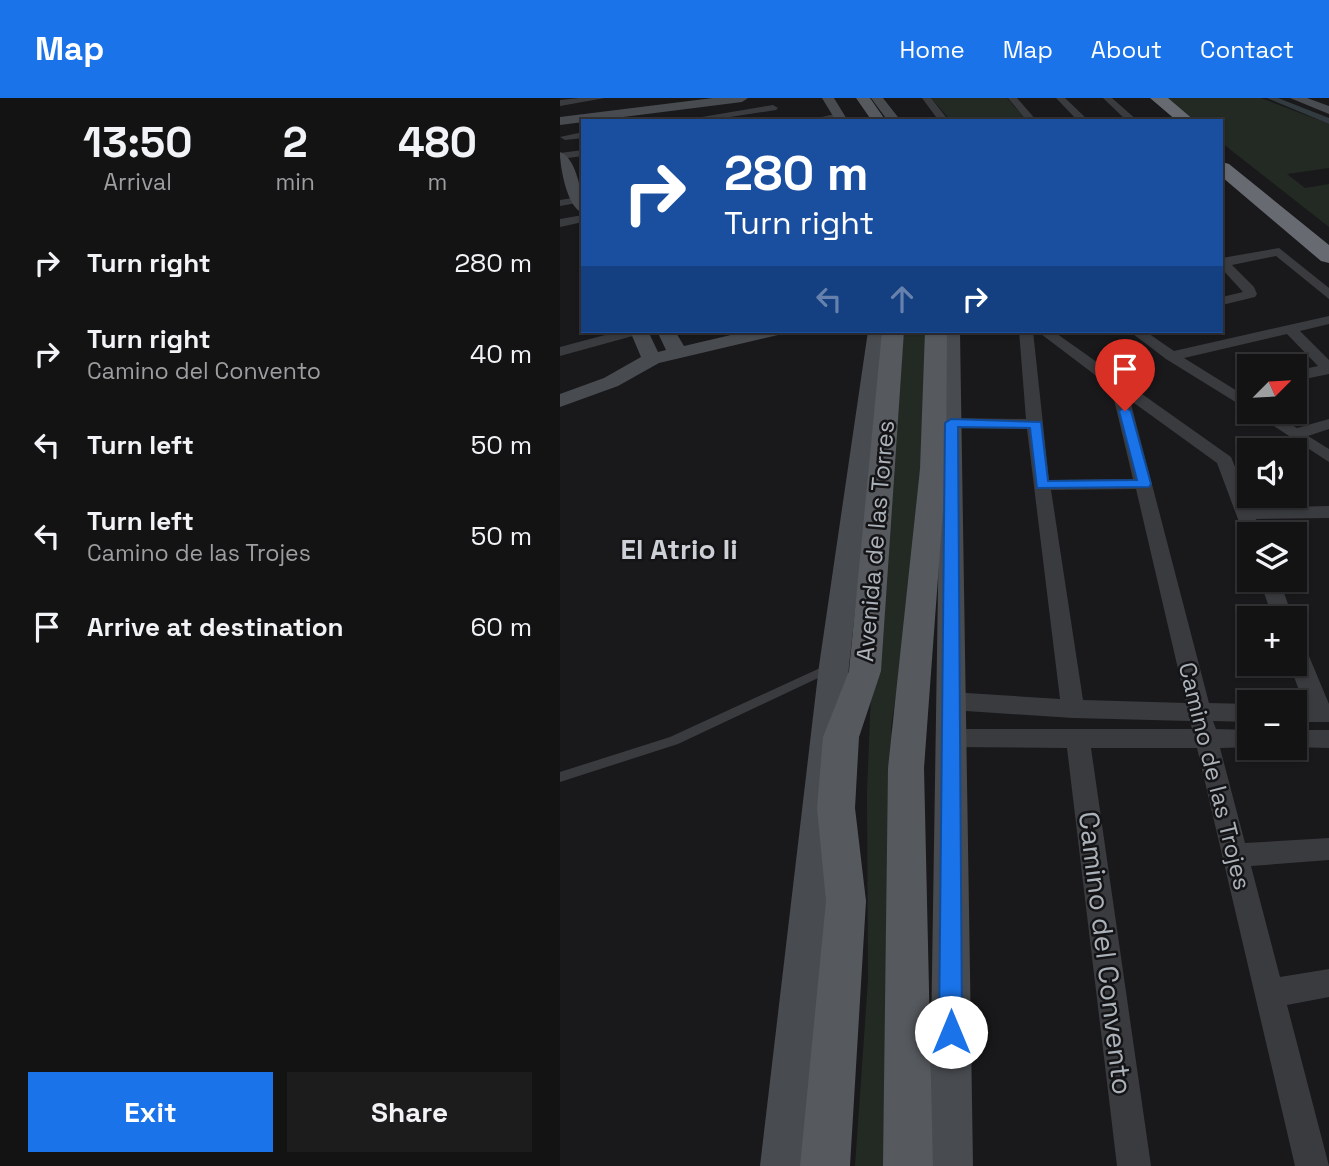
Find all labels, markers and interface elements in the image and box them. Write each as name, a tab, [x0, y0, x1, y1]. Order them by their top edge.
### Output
text: Map	[35, 28, 104, 70]
text: Home	[899, 34, 965, 65]
text: Map	[1003, 34, 1053, 65]
text: About	[1091, 34, 1162, 65]
text: Contact	[1200, 34, 1294, 65]
text: 13:50	[83, 116, 192, 169]
text: 2	[283, 116, 308, 169]
text: 480	[398, 116, 477, 169]
text: 280 m	[724, 142, 869, 204]
icon: right	[609, 147, 700, 238]
text: Arrival	[104, 167, 172, 197]
text: min	[275, 167, 315, 197]
text: m	[428, 167, 447, 197]
text: Turn right	[724, 203, 874, 243]
icon: right	[28, 244, 66, 282]
text: Turn right	[87, 246, 211, 280]
text: 280 m	[454, 246, 532, 280]
icon: left	[810, 280, 848, 318]
icon: ahead	[883, 280, 921, 318]
icon: right	[956, 280, 994, 318]
text: Turn right	[87, 322, 211, 356]
icon: right	[28, 335, 66, 373]
text: 40 m	[470, 337, 532, 371]
pin	[1095, 339, 1155, 411]
icon: arrive	[1106, 350, 1144, 388]
north arrow	[1237, 354, 1307, 424]
map controls	[1237, 354, 1307, 760]
text: Camino del Convento	[87, 356, 321, 386]
street label: Avenida de las Torres	[849, 419, 901, 663]
icon: left	[28, 426, 66, 464]
text: Turn left	[87, 428, 194, 462]
text: 50 m	[471, 428, 532, 462]
button: sound	[1237, 438, 1307, 508]
text: Turn left	[87, 504, 194, 538]
icon: left	[28, 517, 66, 555]
text: 50 m	[471, 519, 532, 553]
button: layers	[1237, 522, 1307, 592]
district label: El Atrio Ii	[620, 531, 738, 567]
text: Camino de las Trojes	[87, 538, 311, 568]
button: +	[1237, 606, 1307, 676]
icon: arrive	[28, 608, 66, 646]
text: Arrive at destination	[87, 610, 344, 644]
text: 60 m	[470, 610, 532, 644]
street label: Camino de las Trojes	[1172, 659, 1258, 893]
button: −	[1237, 690, 1307, 760]
street label: Camino del Convento	[1071, 809, 1141, 1097]
position arrow	[914, 995, 988, 1069]
button: Exit	[28, 1072, 273, 1152]
button: Share	[287, 1072, 532, 1152]

